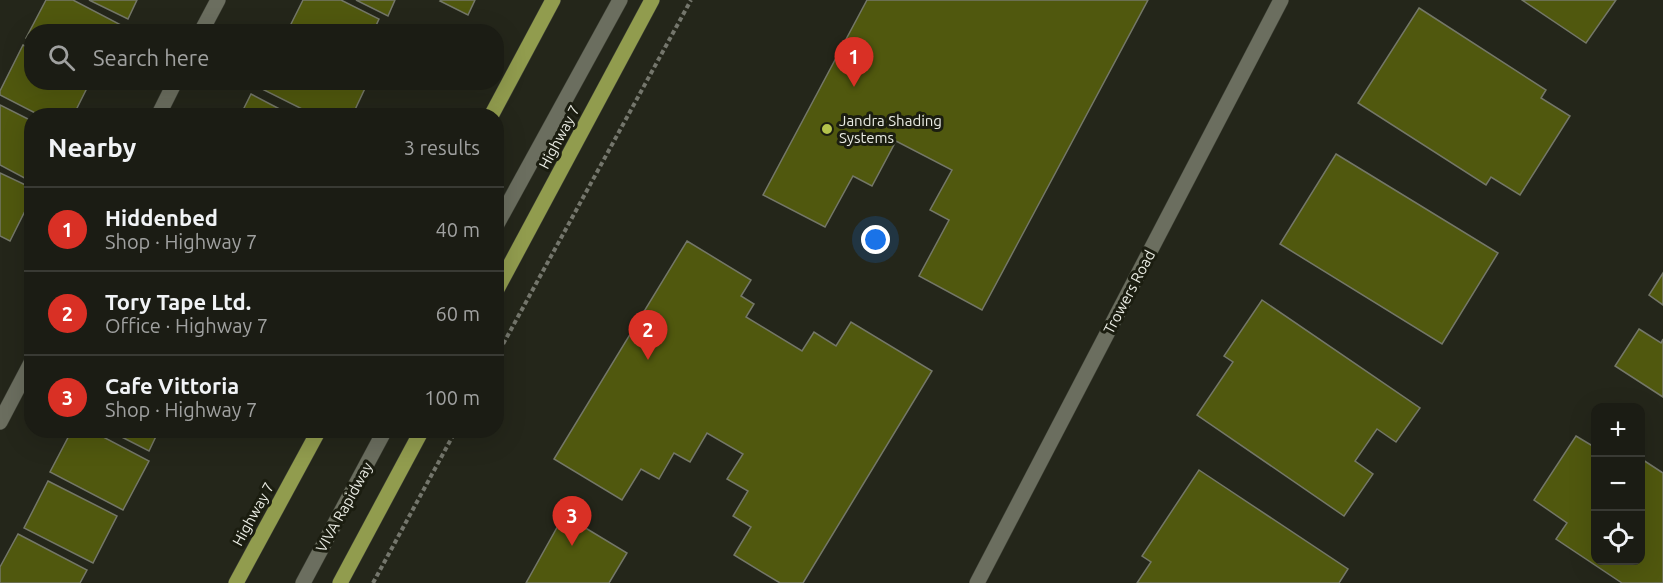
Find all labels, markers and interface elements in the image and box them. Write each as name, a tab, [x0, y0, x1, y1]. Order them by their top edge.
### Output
search box	[24, 24, 504, 90]
pin: 1	[834, 38, 874, 87]
icon: search	[45, 41, 78, 74]
text: Search here	[93, 45, 209, 70]
street label: Highway 7	[535, 102, 583, 172]
place label: Jandra Shading Systems	[839, 112, 942, 146]
marker: Jandra Shading Systems	[820, 122, 834, 136]
text: Nearby	[48, 133, 136, 162]
text: 3 results	[404, 136, 480, 159]
text: Hiddenbed	[105, 205, 218, 230]
text: 1	[62, 218, 73, 241]
text: 40 m	[436, 218, 480, 241]
your location	[861, 225, 890, 254]
text: Shop · Highway 7	[105, 230, 257, 253]
street label: Trowers Road	[1100, 247, 1158, 337]
text: Tory Tape Ltd.	[105, 289, 251, 314]
text: 2	[62, 302, 73, 325]
text: 60 m	[436, 302, 480, 325]
pin: 2	[628, 310, 668, 360]
text: Office · Highway 7	[105, 314, 268, 337]
text: Cafe Vittoria	[105, 373, 239, 398]
text: 3	[62, 386, 73, 409]
text: 100 m	[424, 386, 480, 409]
text: Shop · Highway 7	[105, 398, 257, 421]
map controls	[1591, 403, 1645, 565]
button: +	[1591, 403, 1645, 457]
button: −	[1591, 457, 1645, 511]
street label: VIVA Rapidway	[312, 459, 376, 555]
street label: Highway 7	[229, 479, 277, 549]
pin: 3	[552, 496, 592, 546]
button: locate	[1591, 511, 1645, 565]

